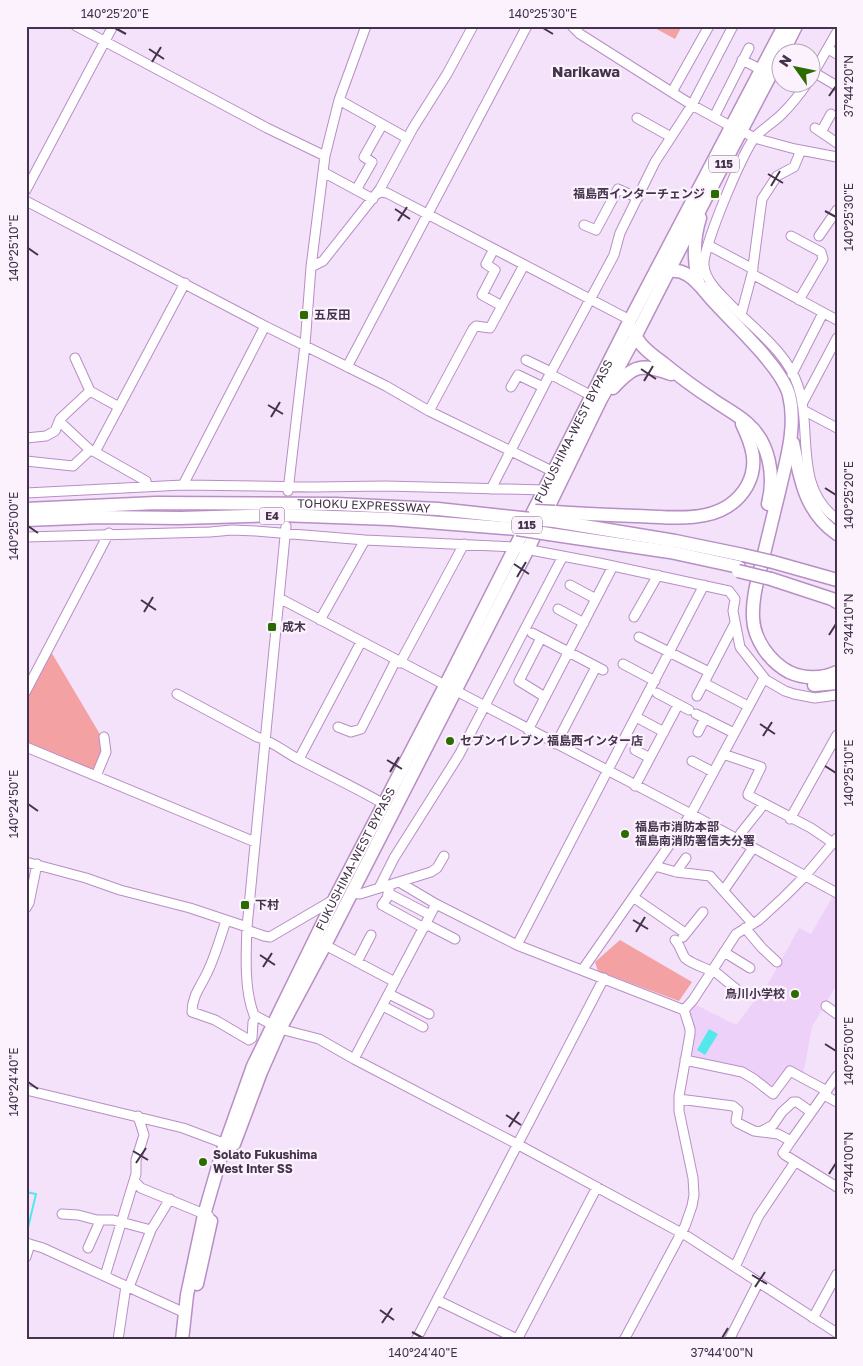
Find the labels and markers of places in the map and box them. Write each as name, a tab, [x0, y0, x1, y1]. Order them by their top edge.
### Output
place label: 福島西インターチェンジ	[573, 186, 705, 201]
marker: 福島西インターチェンジ	[709, 188, 721, 200]
place label: 五反田	[314, 307, 350, 322]
marker: 五反田	[298, 309, 310, 321]
place label: 成木	[282, 619, 306, 634]
marker: 成木	[266, 621, 278, 633]
place label: セブンイレブン 福島西インター店	[460, 733, 643, 748]
marker: セブンイレブン 福島西インター店	[444, 735, 456, 747]
place label: 福島市消防本部 福島南消防署信夫分署	[635, 819, 755, 848]
marker: 福島市消防本部 福島南消防署信夫分署	[619, 828, 631, 840]
place label: 下村	[255, 897, 279, 912]
marker: 下村	[239, 899, 251, 911]
place label: 鳥川小学校	[725, 986, 785, 1001]
marker: 鳥川小学校	[789, 988, 801, 1000]
place label: Solato Fukushima West Inter SS	[213, 1147, 317, 1176]
marker: Solato Fukushima West Inter SS	[197, 1156, 209, 1168]

